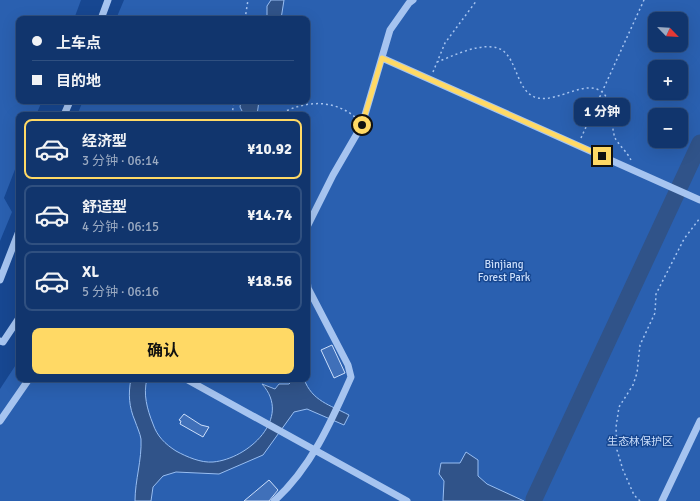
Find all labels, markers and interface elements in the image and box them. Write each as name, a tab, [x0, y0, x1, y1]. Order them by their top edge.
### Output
north arrow	[648, 12, 688, 52]
map controls	[648, 12, 688, 148]
text: 上车点	[56, 34, 101, 52]
button: +	[648, 60, 688, 100]
text: 目的地	[56, 72, 101, 90]
callout: 1 分钟	[574, 98, 630, 126]
text: 1 分钟	[584, 104, 620, 120]
button: −	[648, 108, 688, 148]
route start	[353, 116, 371, 134]
icon: car	[34, 131, 70, 167]
text: 经济型	[82, 132, 127, 150]
text: ¥10.92	[247, 140, 292, 158]
route end	[593, 147, 611, 165]
text: 3 分钟 · 06:14	[82, 153, 159, 169]
icon: car	[34, 197, 70, 233]
text: 舒适型	[82, 198, 127, 216]
text: ¥14.74	[247, 206, 292, 224]
text: 4 分钟 · 06:15	[82, 219, 159, 235]
park label: Binjiang Forest Park	[478, 258, 531, 284]
icon: car	[34, 263, 70, 299]
text: XL	[82, 263, 99, 281]
text: ¥18.56	[247, 272, 292, 290]
text: 5 分钟 · 06:16	[82, 284, 159, 300]
button: 确认	[32, 328, 294, 374]
park label: 生态林保护区	[607, 435, 673, 448]

